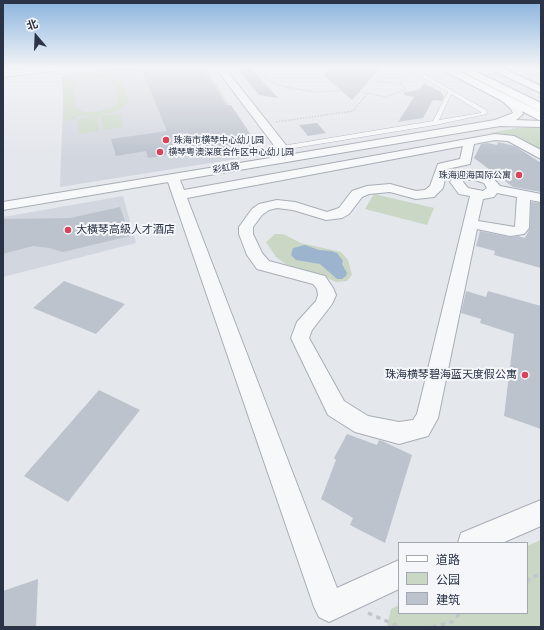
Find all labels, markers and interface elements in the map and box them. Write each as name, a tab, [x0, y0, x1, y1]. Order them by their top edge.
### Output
north arrow	[16, 16, 56, 56]
text: 北	[25, 16, 40, 33]
marker: 珠海市横琴中心幼儿园	[161, 135, 171, 145]
place label: 珠海市横琴中心幼儿园	[174, 135, 264, 145]
marker: 横琴粤澳深度合作区中心幼儿园	[155, 147, 165, 157]
place label: 横琴粤澳深度合作区中心幼儿园	[168, 147, 294, 157]
street label: 彩虹路	[212, 160, 240, 176]
place label: 珠海迎海国际公寓	[439, 170, 511, 180]
marker: 珠海迎海国际公寓	[514, 170, 524, 180]
place label: 大橫琴高級人才酒店	[76, 223, 175, 237]
marker: 大橫琴高級人才酒店	[63, 225, 73, 235]
place label: 珠海横琴碧海蓝天度假公寓	[385, 368, 517, 382]
marker: 珠海横琴碧海蓝天度假公寓	[520, 370, 530, 380]
legend	[398, 542, 528, 614]
text: 道路	[436, 552, 460, 567]
text: 公园	[436, 572, 460, 587]
text: 建筑	[436, 592, 460, 607]

